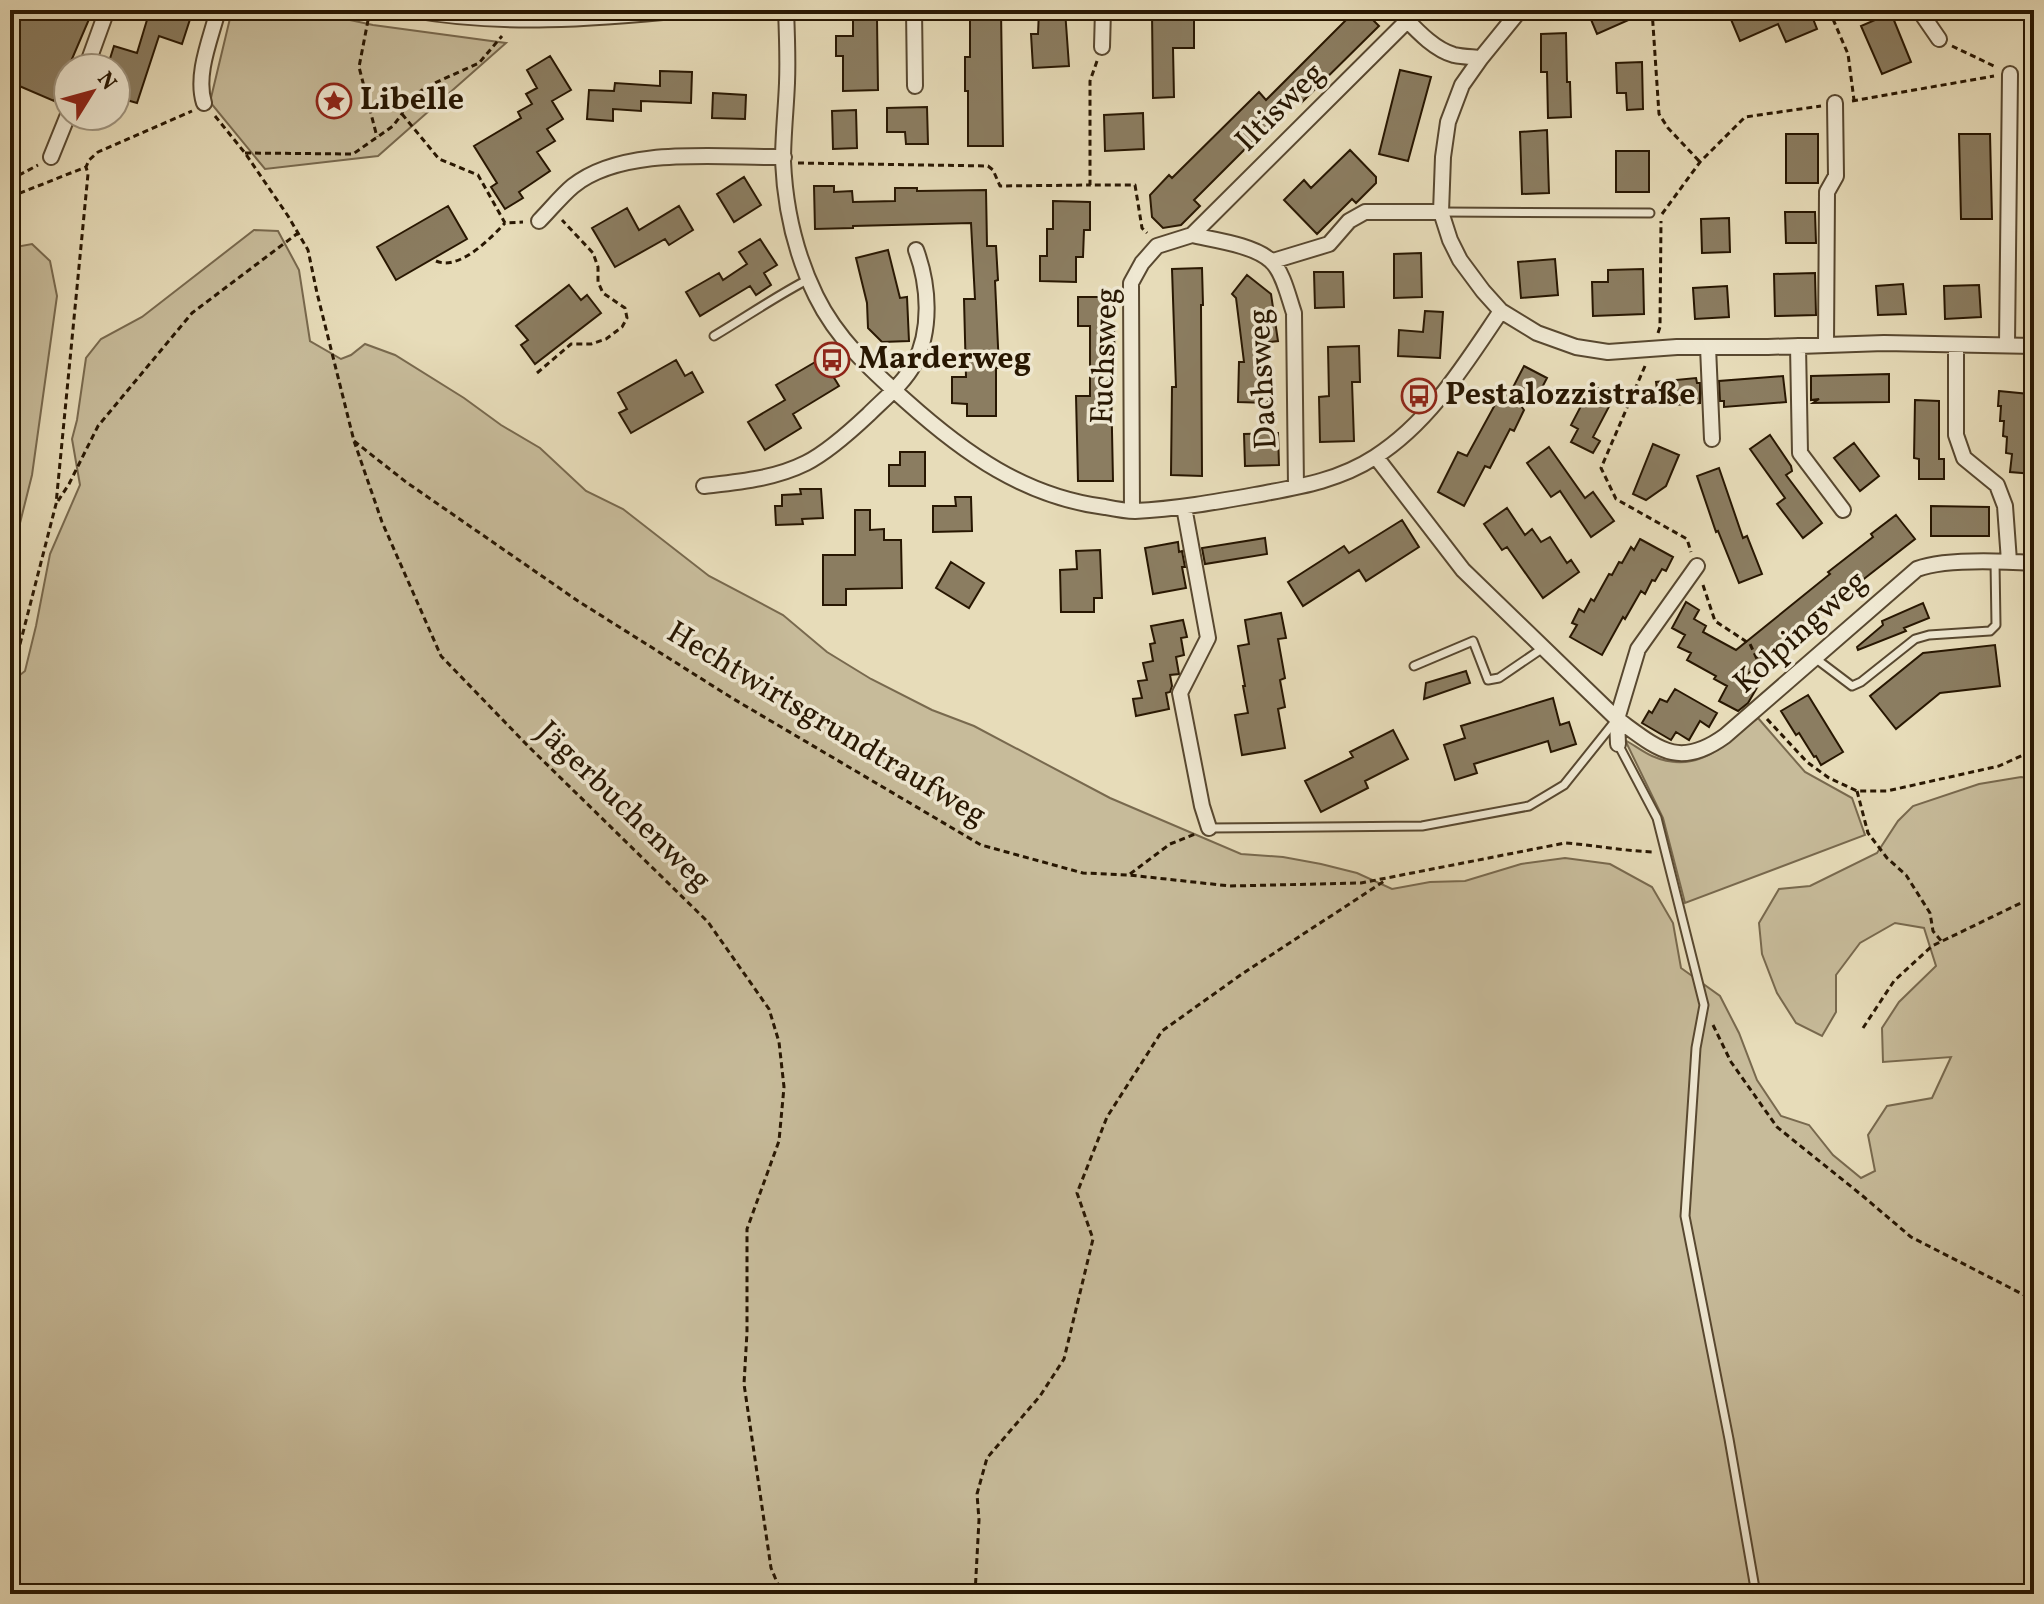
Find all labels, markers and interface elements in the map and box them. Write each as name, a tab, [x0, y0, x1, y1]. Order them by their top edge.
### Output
north arrow	[52, 52, 132, 132]
street label: Iltisweg	[1226, 53, 1336, 163]
text: N	[89, 66, 123, 97]
place label: Libelle	[360, 79, 464, 123]
place icon: Libelle	[315, 82, 353, 120]
street label: Fuchsweg	[1082, 287, 1130, 425]
street label: Dachsweg	[1238, 307, 1290, 451]
place label: Marderweg	[858, 338, 1031, 382]
bus stop icon: Marderweg	[813, 341, 851, 379]
place label: Pestalozzistraße	[1445, 374, 1696, 418]
bus stop icon: Pestalozzistraße	[1400, 377, 1438, 415]
street label: Kolpingweg	[1725, 561, 1877, 705]
street label: Hechtwirtsgrundtraufweg	[658, 612, 994, 838]
street label: Jägerbuchenweg	[526, 712, 720, 902]

